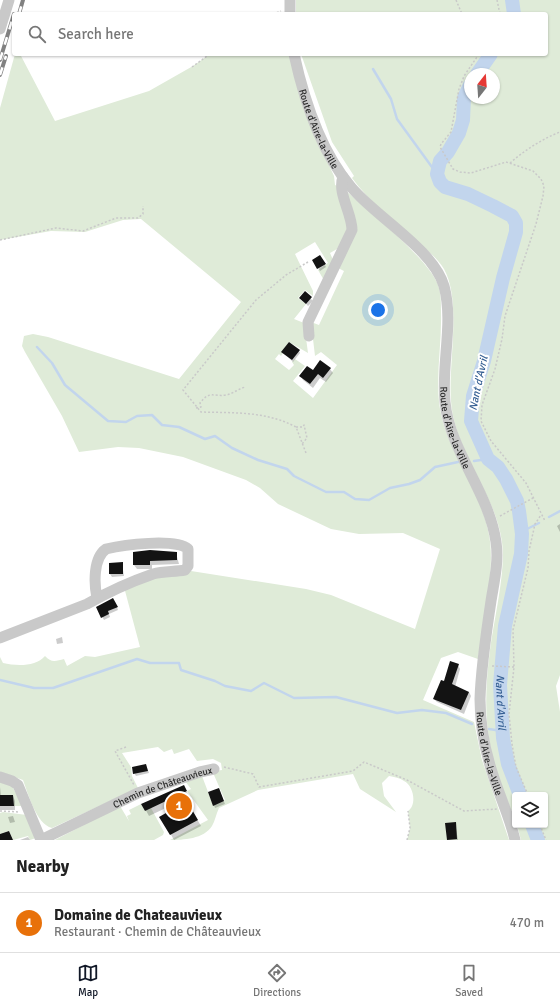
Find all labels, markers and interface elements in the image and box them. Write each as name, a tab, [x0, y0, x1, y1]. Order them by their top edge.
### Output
search box	[12, 12, 548, 56]
icon: search	[26, 23, 48, 45]
text: Search here	[58, 25, 134, 43]
north arrow	[464, 68, 500, 104]
street label: Route d'Aire-la-Ville	[296, 88, 341, 171]
your location	[368, 300, 388, 320]
water label: Nant d'Avril	[466, 354, 491, 412]
street label: Route d'Aire-la-Ville	[437, 386, 472, 471]
water label: Nant d'Avril	[493, 674, 509, 731]
street label: Route d'Aire-la-Ville	[473, 711, 505, 797]
street label: Chemin de Châteauvieux	[111, 764, 214, 811]
pin: 1	[166, 791, 192, 821]
map controls	[512, 792, 548, 828]
button: layers	[512, 792, 548, 828]
text: Nearby	[16, 856, 69, 877]
text: Domaine de Chateauvieux	[54, 906, 222, 924]
text: 1	[25, 915, 33, 931]
text: 470 m	[510, 915, 544, 931]
text: Restaurant · Chemin de Châteauvieux	[54, 924, 261, 940]
tab: Map	[77, 962, 99, 999]
tab: Directions	[253, 962, 301, 999]
tab: Saved	[455, 962, 483, 999]

